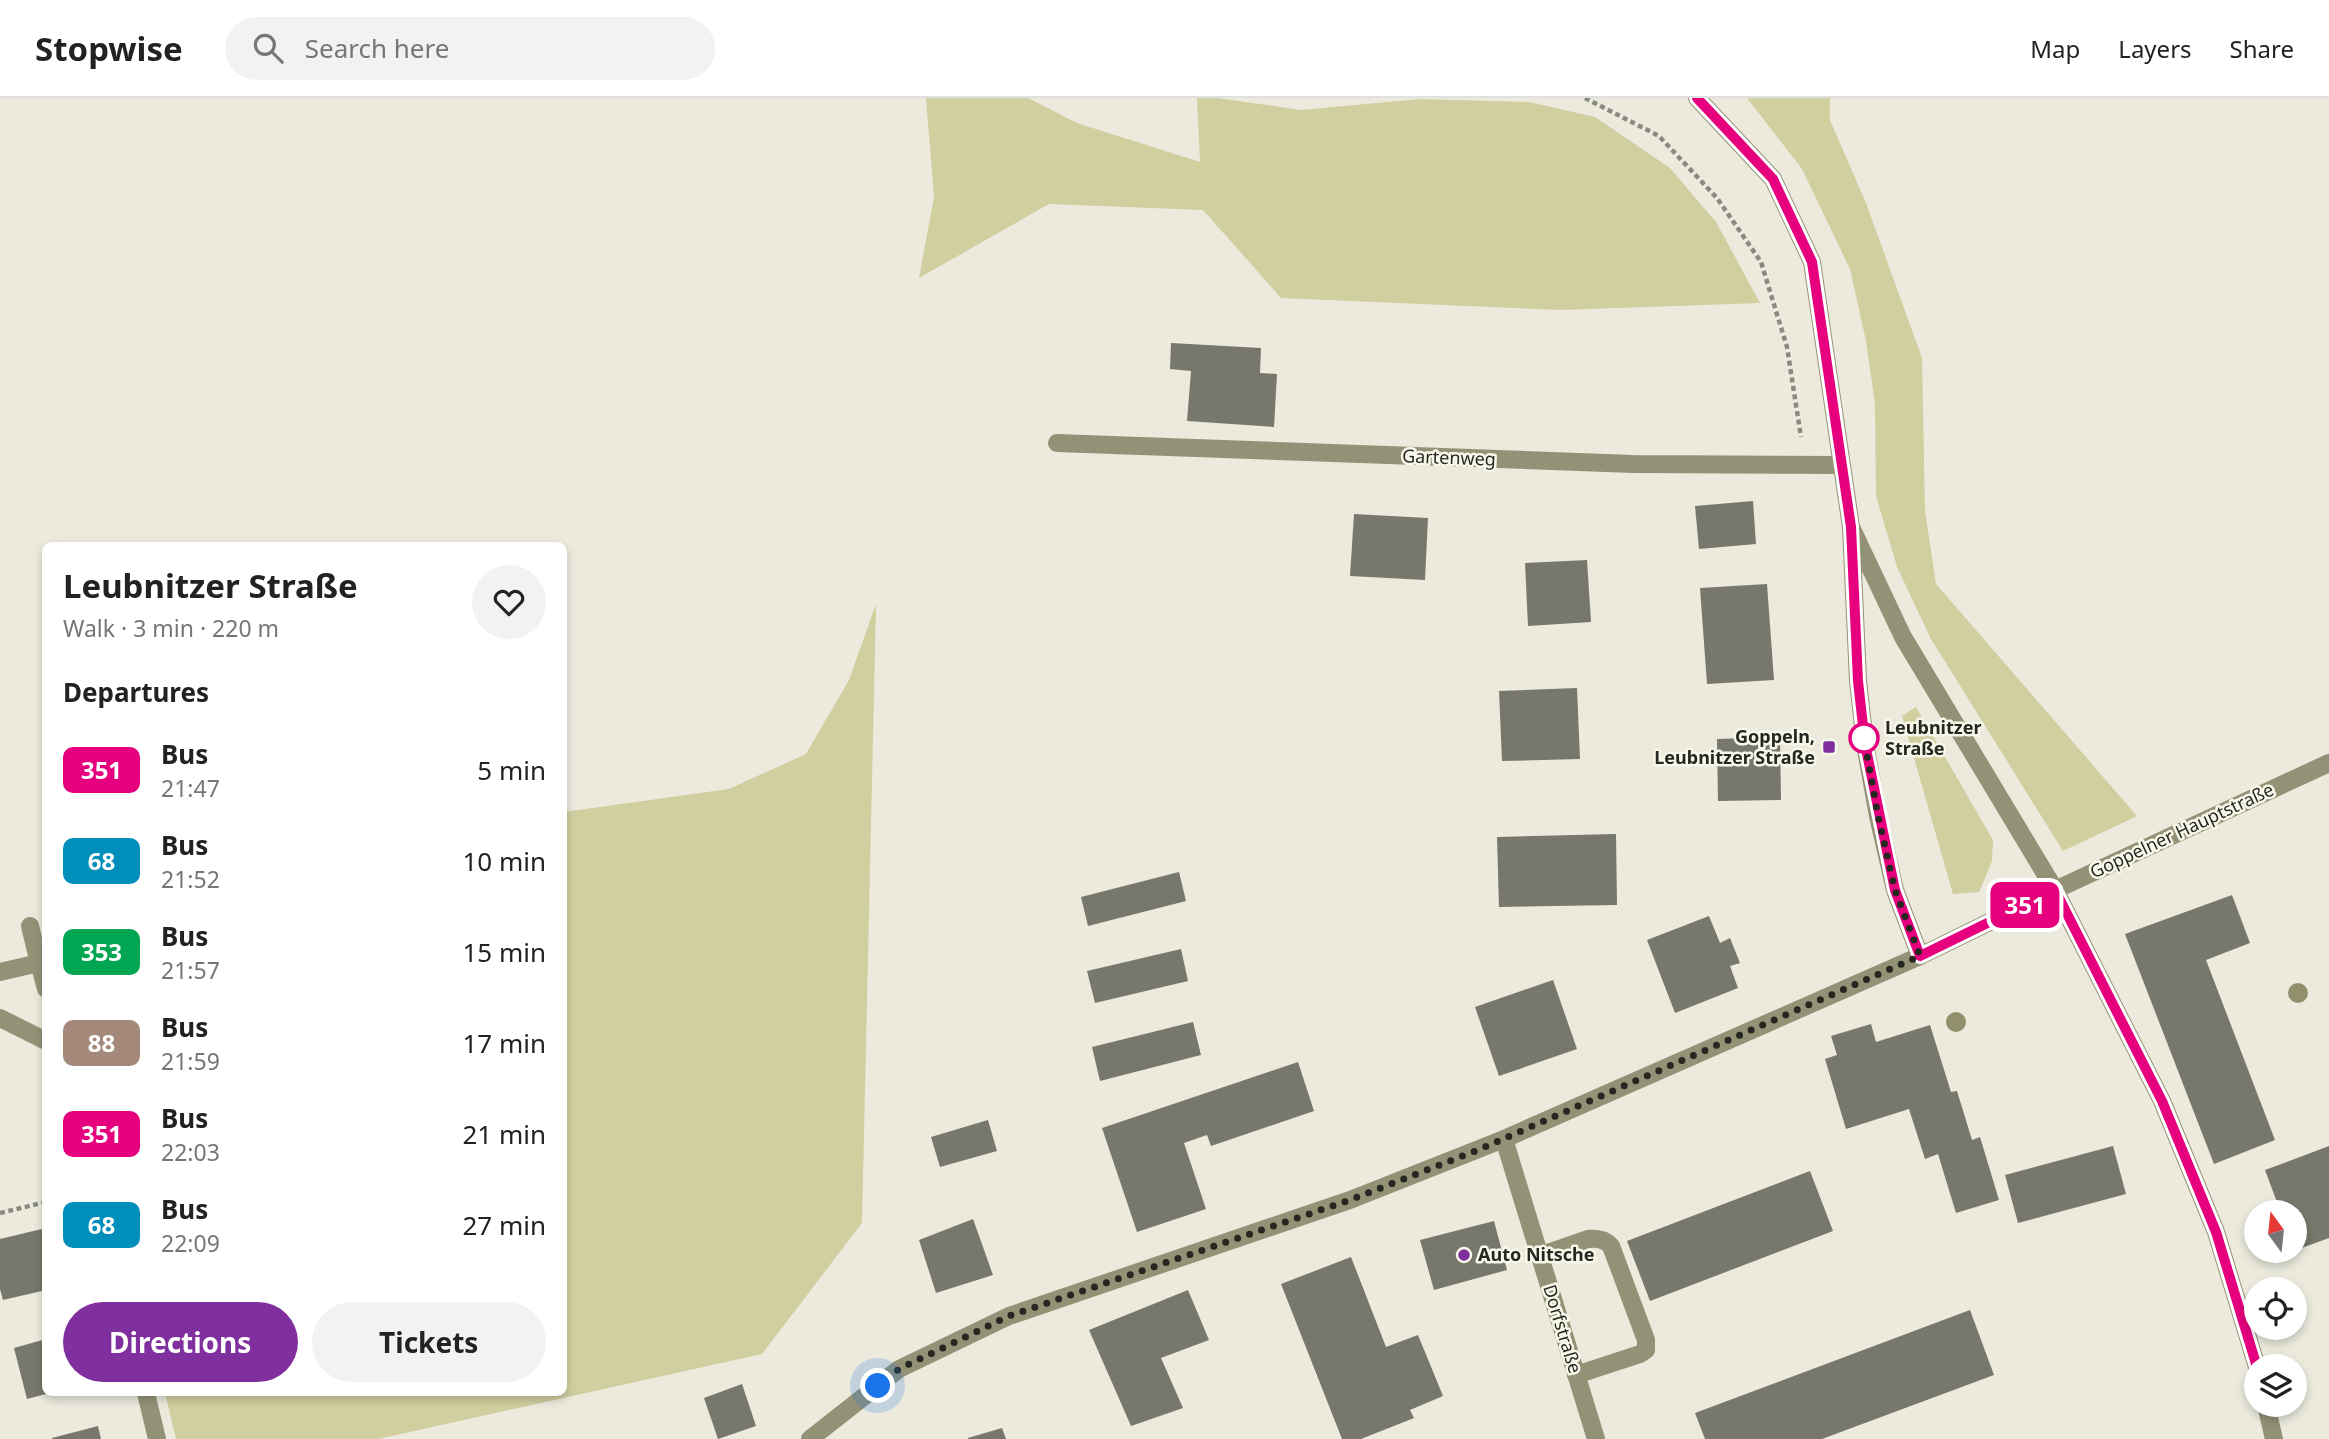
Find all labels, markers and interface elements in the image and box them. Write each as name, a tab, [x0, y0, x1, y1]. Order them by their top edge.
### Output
search box	[225, 17, 715, 80]
text: Stopwise	[35, 26, 183, 71]
icon: search	[249, 29, 287, 67]
text: Search here	[305, 30, 449, 66]
text: Map	[2030, 32, 2080, 65]
text: Layers	[2118, 32, 2192, 65]
text: Share	[2230, 32, 2294, 65]
street label: Gartenweg	[1402, 443, 1496, 471]
text: Leubnitzer Straße	[63, 563, 358, 608]
button: heart	[472, 565, 546, 639]
text: Walk · 3 min · 220 m	[63, 612, 279, 644]
text: Departures	[63, 674, 209, 710]
place label: Leubnitzer Straße	[1885, 715, 1981, 760]
marker: Leubnitzer Straße	[1849, 723, 1879, 753]
place label: Goppeln, Leubnitzer Straße	[1654, 724, 1815, 769]
text: Bus	[161, 736, 208, 772]
marker: Goppeln, Leubnitzer Straße	[1821, 739, 1837, 755]
text: 5 min	[477, 752, 546, 788]
text: 351	[81, 753, 122, 786]
text: 21:47	[161, 772, 220, 804]
street label: Goppelner Hauptstraße	[2086, 777, 2277, 883]
text: Bus	[161, 827, 208, 863]
text: 10 min	[462, 843, 546, 879]
text: 68	[88, 844, 115, 877]
text: 21:52	[161, 863, 220, 895]
line badge: 351	[1985, 882, 2065, 928]
text: 351	[2004, 888, 2046, 921]
text: Bus	[161, 918, 208, 954]
text: 15 min	[462, 934, 546, 970]
text: 353	[81, 935, 122, 968]
text: 21:57	[161, 954, 220, 986]
text: Bus	[161, 1009, 208, 1045]
text: 17 min	[462, 1025, 546, 1061]
text: 88	[88, 1026, 115, 1059]
text: 21:59	[161, 1045, 220, 1077]
text: Bus	[161, 1100, 208, 1136]
text: 21 min	[462, 1116, 546, 1152]
text: 351	[81, 1117, 122, 1150]
text: 22:03	[161, 1136, 220, 1168]
text: Bus	[161, 1191, 208, 1227]
north arrow	[2244, 1200, 2306, 1264]
map controls	[2244, 1200, 2307, 1417]
text: 27 min	[462, 1207, 546, 1243]
text: 68	[88, 1208, 115, 1241]
text: 22:09	[161, 1227, 220, 1259]
place label: Auto Nitsche	[1478, 1242, 1595, 1266]
marker: Auto Nitsche	[1456, 1247, 1472, 1263]
button: locate	[2244, 1277, 2307, 1340]
street label: Dorfstraße	[1538, 1281, 1588, 1376]
button: Directions	[63, 1302, 298, 1382]
button: Tickets	[312, 1302, 546, 1382]
button: layers	[2244, 1354, 2307, 1417]
your location	[860, 1368, 895, 1403]

